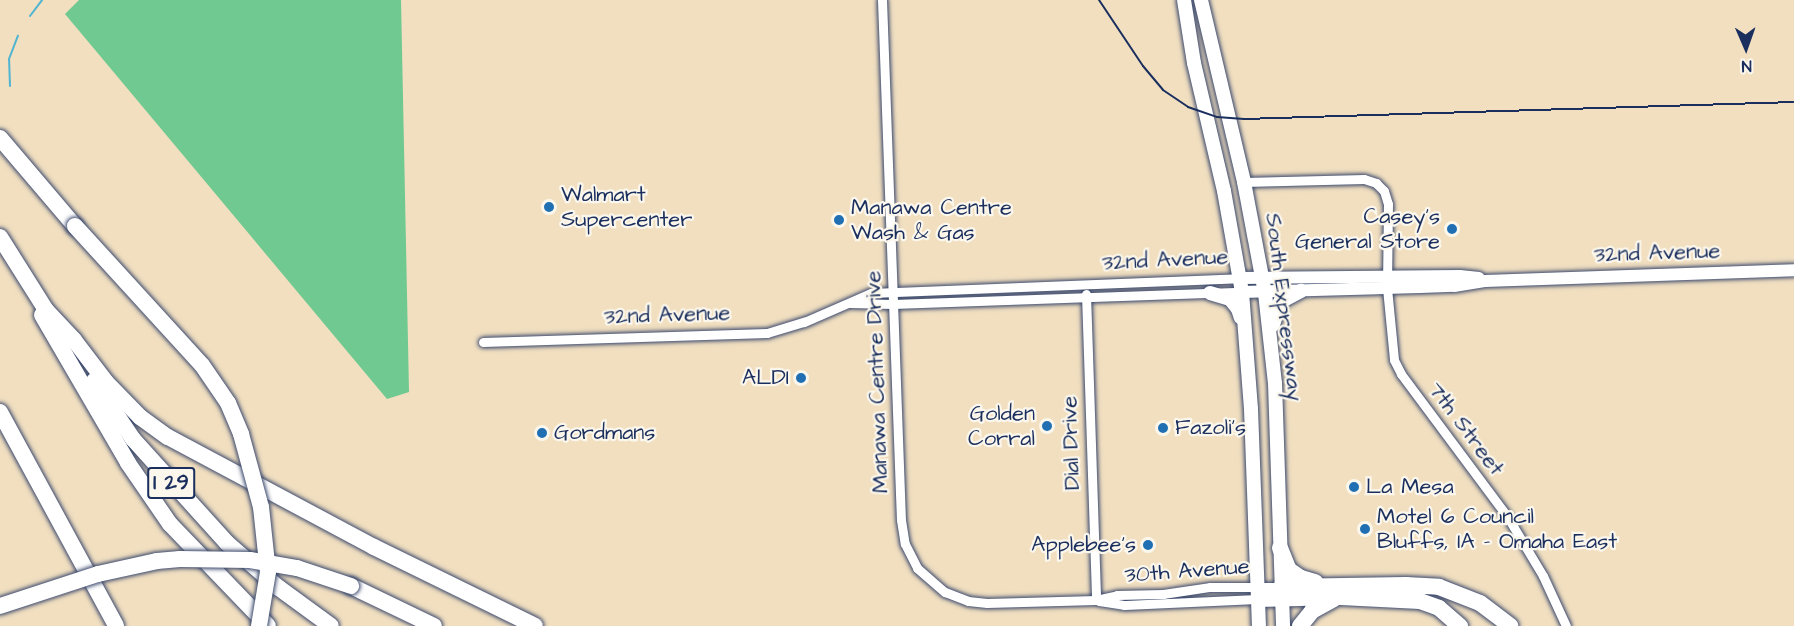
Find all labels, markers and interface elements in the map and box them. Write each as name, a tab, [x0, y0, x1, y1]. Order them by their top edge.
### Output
north arrow	[1716, 18, 1776, 78]
text: N	[1741, 55, 1752, 77]
place label: Walmart Supercenter	[561, 181, 692, 232]
place label: Manawa Centre Wash & Gas	[851, 194, 1012, 246]
marker: Walmart Supercenter	[542, 200, 556, 214]
place label: Casey's General Store	[1295, 203, 1440, 254]
street label: South Expressway	[1259, 212, 1309, 402]
marker: Manawa Centre Wash & Gas	[832, 213, 846, 227]
marker: Casey's General Store	[1445, 222, 1459, 236]
street label: 32nd Avenue	[1593, 238, 1721, 268]
street label: 32nd Avenue	[1101, 244, 1229, 276]
street label: Manawa Centre Drive	[860, 270, 894, 494]
street label: 32nd Avenue	[603, 300, 731, 330]
place label: ALDI	[742, 365, 789, 391]
marker: ALDI	[794, 371, 808, 385]
street label: 7th Street	[1422, 377, 1510, 481]
street label: Dial Drive	[1056, 396, 1086, 490]
place label: Golden Corral	[968, 400, 1035, 452]
place label: Fazoli's	[1175, 415, 1246, 441]
marker: Golden Corral	[1040, 419, 1054, 433]
place label: Gordmans	[554, 420, 655, 446]
marker: Fazoli's	[1156, 421, 1170, 435]
marker: Gordmans	[535, 426, 549, 440]
road number: I 29	[147, 465, 195, 501]
place label: La Mesa	[1366, 474, 1454, 500]
marker: La Mesa	[1347, 480, 1361, 494]
place label: Motel 6 Council Bluffs, IA - Omaha East	[1377, 503, 1617, 554]
marker: Motel 6 Council Bluffs, IA - Omaha East	[1358, 522, 1372, 536]
place label: Applebee's	[1031, 532, 1136, 558]
marker: Applebee's	[1141, 538, 1155, 552]
street label: 30th Avenue	[1124, 553, 1250, 589]

